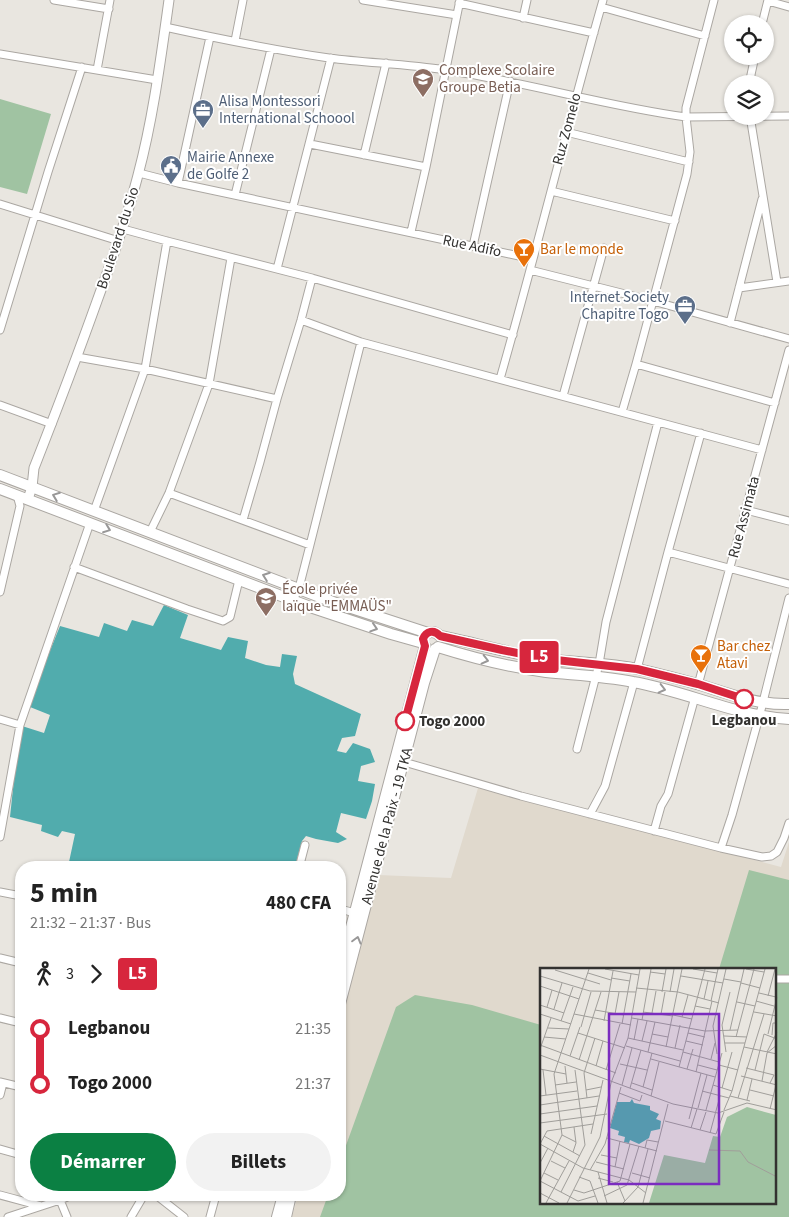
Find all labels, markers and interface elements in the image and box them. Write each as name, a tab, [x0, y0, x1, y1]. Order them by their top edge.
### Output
map controls	[724, 15, 774, 125]
button: locate	[724, 15, 774, 65]
place label: Complexe Scolaire Groupe Betia	[439, 60, 555, 98]
school or university icon: Complexe Scolaire Groupe Betia	[411, 67, 435, 98]
button: layers	[724, 75, 774, 125]
place label: Alisa Montessori International Schoool	[219, 91, 355, 129]
street label: Ruz Zomelo	[547, 91, 587, 167]
office icon: Alisa Montessori International Schoool	[191, 98, 215, 129]
place label: Mairie Annexe de Golfe 2	[187, 147, 274, 185]
public building icon: Mairie Annexe de Golfe 2	[159, 154, 183, 185]
street label: Boulevard du Sio	[92, 184, 144, 292]
street label: Rue Adifo	[441, 230, 503, 262]
bar icon: Bar le monde	[512, 237, 536, 268]
place label: Bar le monde	[540, 239, 623, 260]
place label: Internet Society Chapitre Togo	[570, 287, 669, 325]
office icon: Internet Society Chapitre Togo	[673, 294, 697, 325]
street label: Rue Assimata	[723, 474, 765, 560]
one-way arrow	[52, 492, 60, 502]
one-way arrow	[102, 523, 110, 533]
one-way arrow	[262, 572, 271, 582]
place label: École privée laïque "EMMAÜS"	[282, 579, 392, 617]
school or university icon: École privée laïque "EMMAÜS"	[254, 586, 278, 617]
one-way arrow	[369, 622, 377, 632]
place label: Bar chez Atavi	[717, 636, 770, 674]
line badge: L5	[516, 641, 562, 673]
bar icon: Bar chez Atavi	[689, 643, 713, 674]
text: L5	[530, 644, 548, 669]
one-way arrow	[480, 654, 489, 665]
one-way arrow	[658, 683, 666, 693]
marker: Legbanou	[734, 689, 754, 709]
place label: Legbanou	[712, 710, 776, 731]
marker: Togo 2000	[395, 711, 415, 731]
place label: Togo 2000	[419, 711, 485, 732]
street label: Avenue de la Paix - 19 TKA	[356, 744, 418, 907]
text: 5 min	[30, 873, 98, 913]
text: 480 CFA	[266, 890, 331, 917]
text: 21:32 – 21:37 · Bus	[30, 912, 151, 934]
one-way arrow	[351, 936, 361, 944]
icon: walk	[30, 960, 58, 988]
icon: forward	[82, 960, 110, 988]
text: L5	[128, 961, 147, 986]
text: 3	[66, 963, 74, 985]
inset map	[540, 968, 776, 1204]
text: Legbanou	[68, 1015, 150, 1042]
text: 21:35	[295, 1018, 331, 1040]
text: Togo 2000	[68, 1070, 152, 1097]
text: 21:37	[295, 1073, 331, 1095]
button: Démarrer	[30, 1133, 176, 1191]
button: Billets	[186, 1133, 331, 1191]

